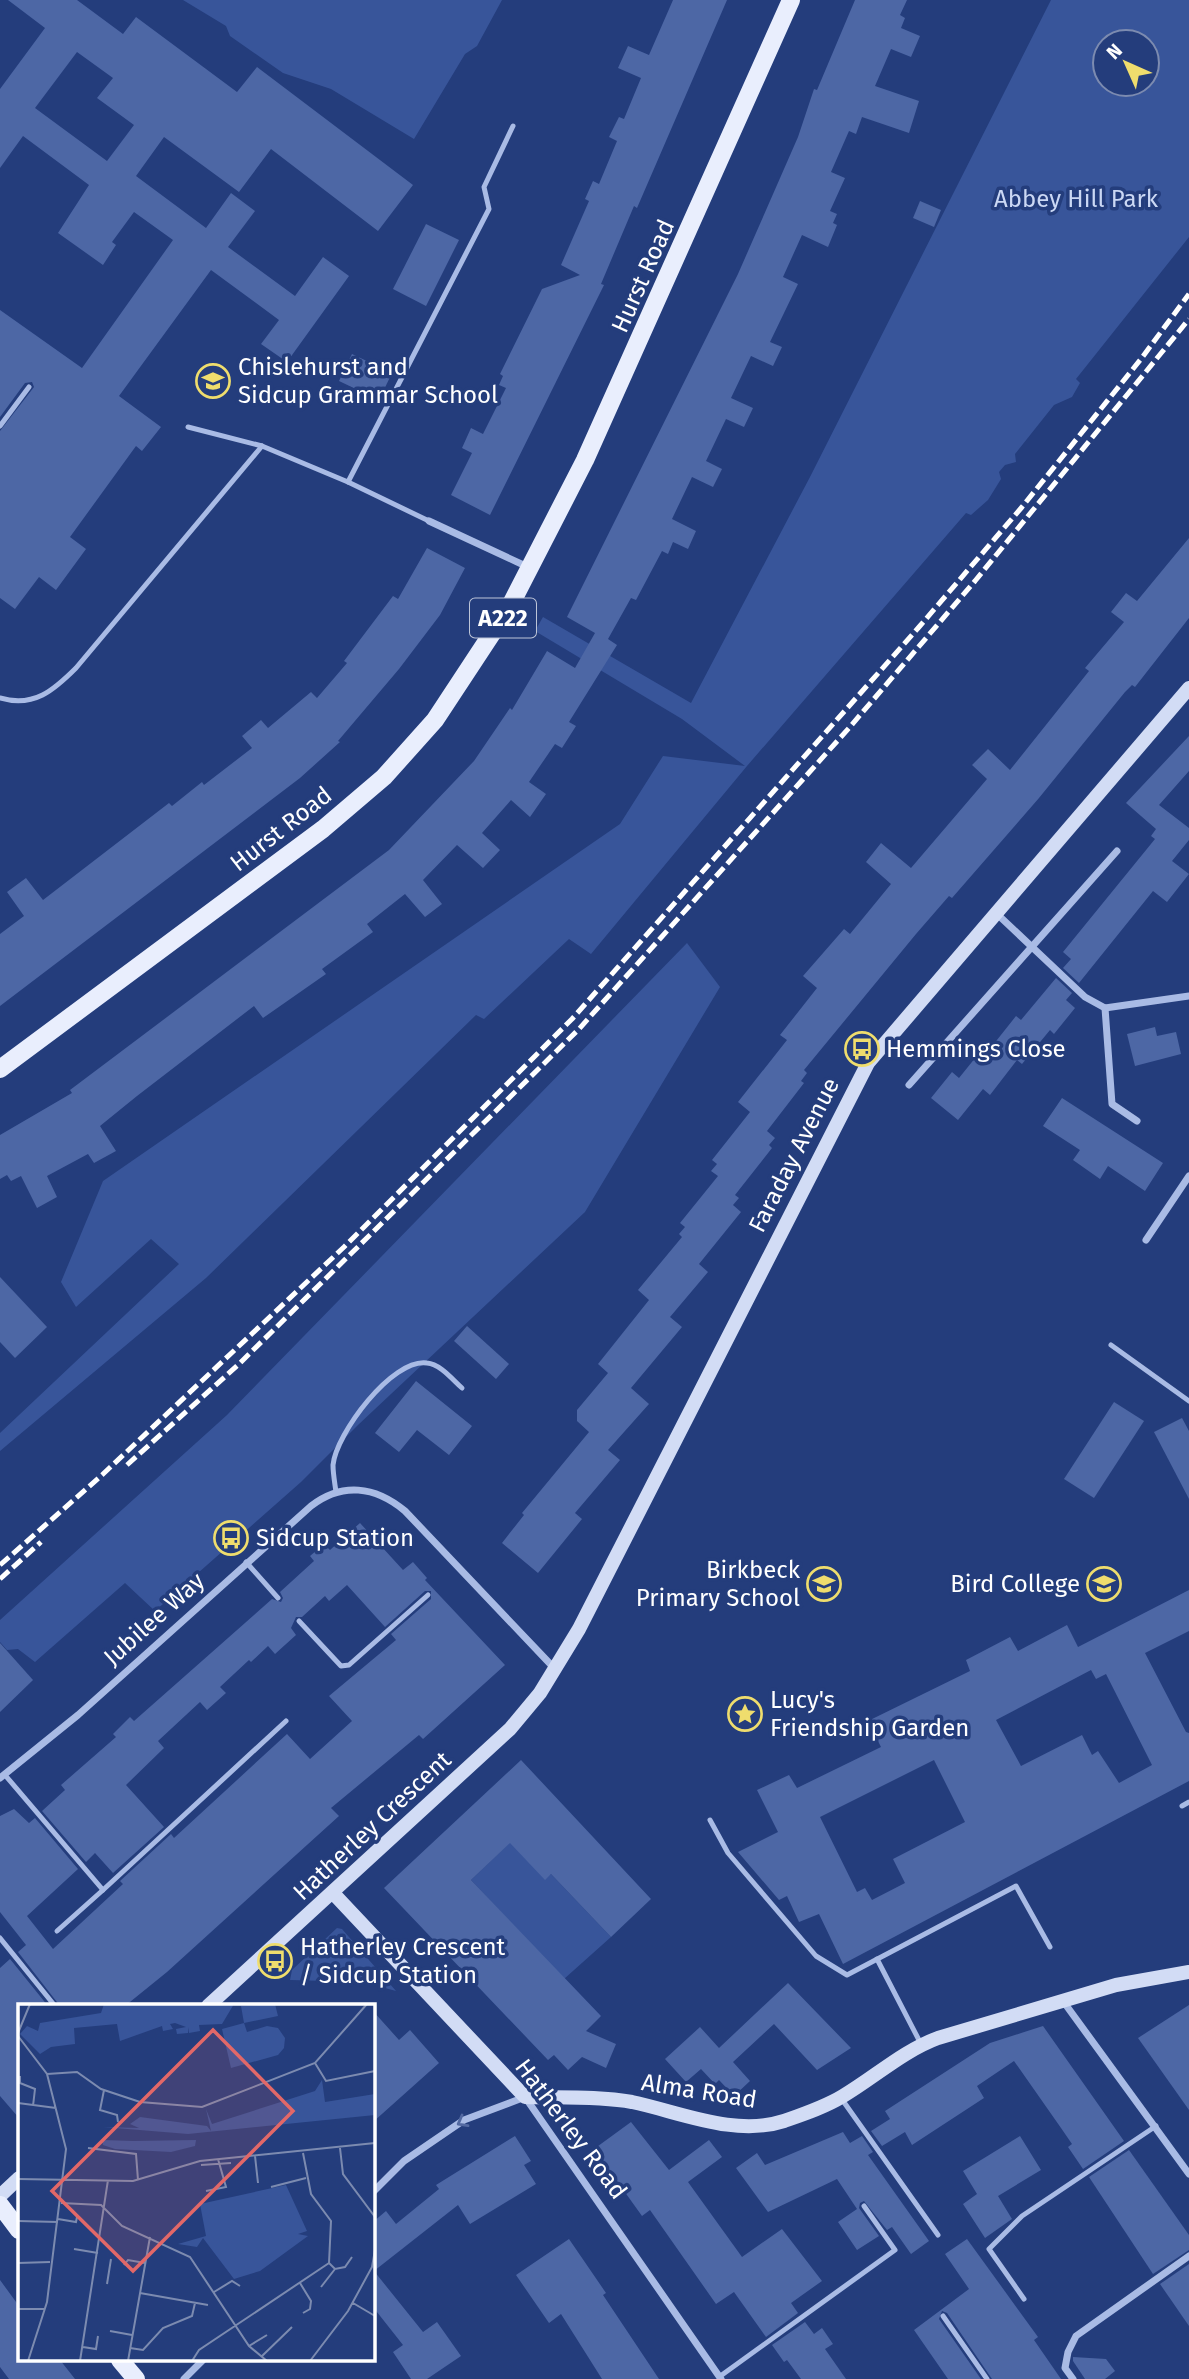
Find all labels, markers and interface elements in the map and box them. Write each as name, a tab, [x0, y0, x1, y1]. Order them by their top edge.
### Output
north arrow	[1091, 28, 1161, 98]
text: N	[1102, 39, 1127, 64]
park label: Abbey Hill Park	[994, 185, 1159, 213]
street label: Hurst Road	[606, 215, 680, 337]
place label: Chislehurst and Sidcup Grammar School	[238, 353, 498, 409]
school or university icon: Chislehurst and Sidcup Grammar School	[194, 362, 232, 400]
road number: A222	[470, 598, 536, 638]
street label: Hurst Road	[225, 781, 337, 877]
bus stop icon: Hemmings Close	[843, 1030, 881, 1068]
place label: Hemmings Close	[886, 1035, 1066, 1063]
street label: Faraday Avenue	[743, 1073, 845, 1237]
bus stop icon: Sidcup Station	[212, 1519, 250, 1557]
place label: Sidcup Station	[256, 1524, 414, 1552]
place label: Birkbeck Primary School	[636, 1556, 801, 1612]
school or university icon: Birkbeck Primary School	[805, 1565, 843, 1603]
school or university icon: Bird College	[1085, 1565, 1123, 1603]
street label: Jubilee Way	[98, 1567, 210, 1671]
place label: Bird College	[950, 1570, 1080, 1598]
place label: Lucy's Friendship Garden	[770, 1686, 969, 1742]
place icon: Lucy's Friendship Garden	[726, 1695, 764, 1733]
street label: Hatherley Crescent	[287, 1746, 457, 1906]
place label: Hatherley Crescent / Sidcup Station	[300, 1933, 506, 1989]
bus stop icon: Hatherley Crescent / Sidcup Station	[256, 1942, 294, 1980]
inset map	[18, 2004, 374, 2362]
street label: Hatherley Road	[509, 2054, 633, 2204]
street label: Alma Road	[639, 2068, 759, 2114]
one-way arrow	[456, 2114, 469, 2128]

